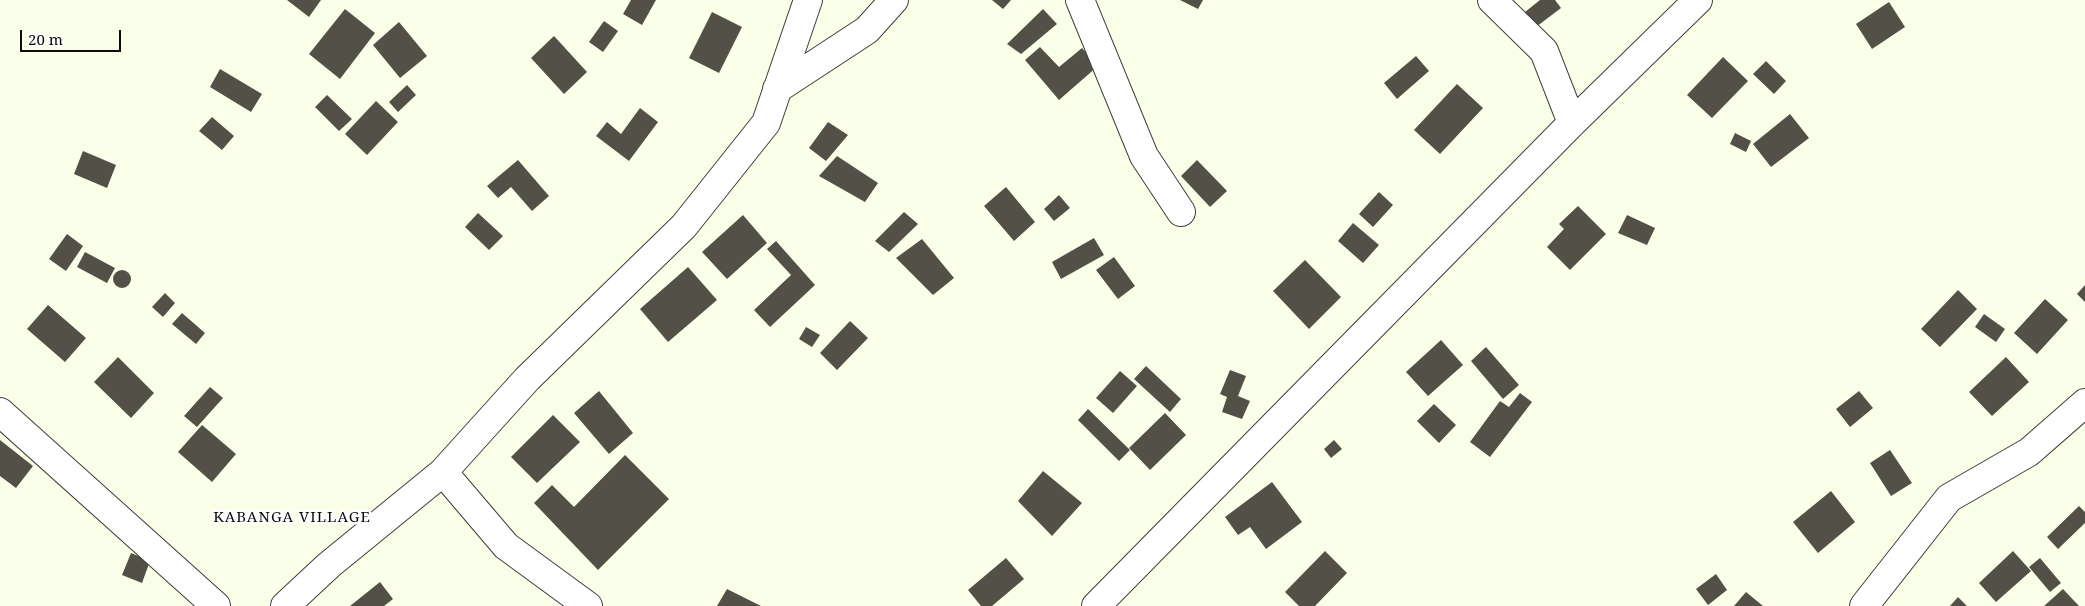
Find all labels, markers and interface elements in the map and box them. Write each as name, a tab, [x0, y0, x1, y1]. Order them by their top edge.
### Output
scale bar	[22, 20, 124, 52]
text: 20 m	[28, 29, 63, 49]
district label: KABANGA VILLAGE	[211, 509, 373, 527]

